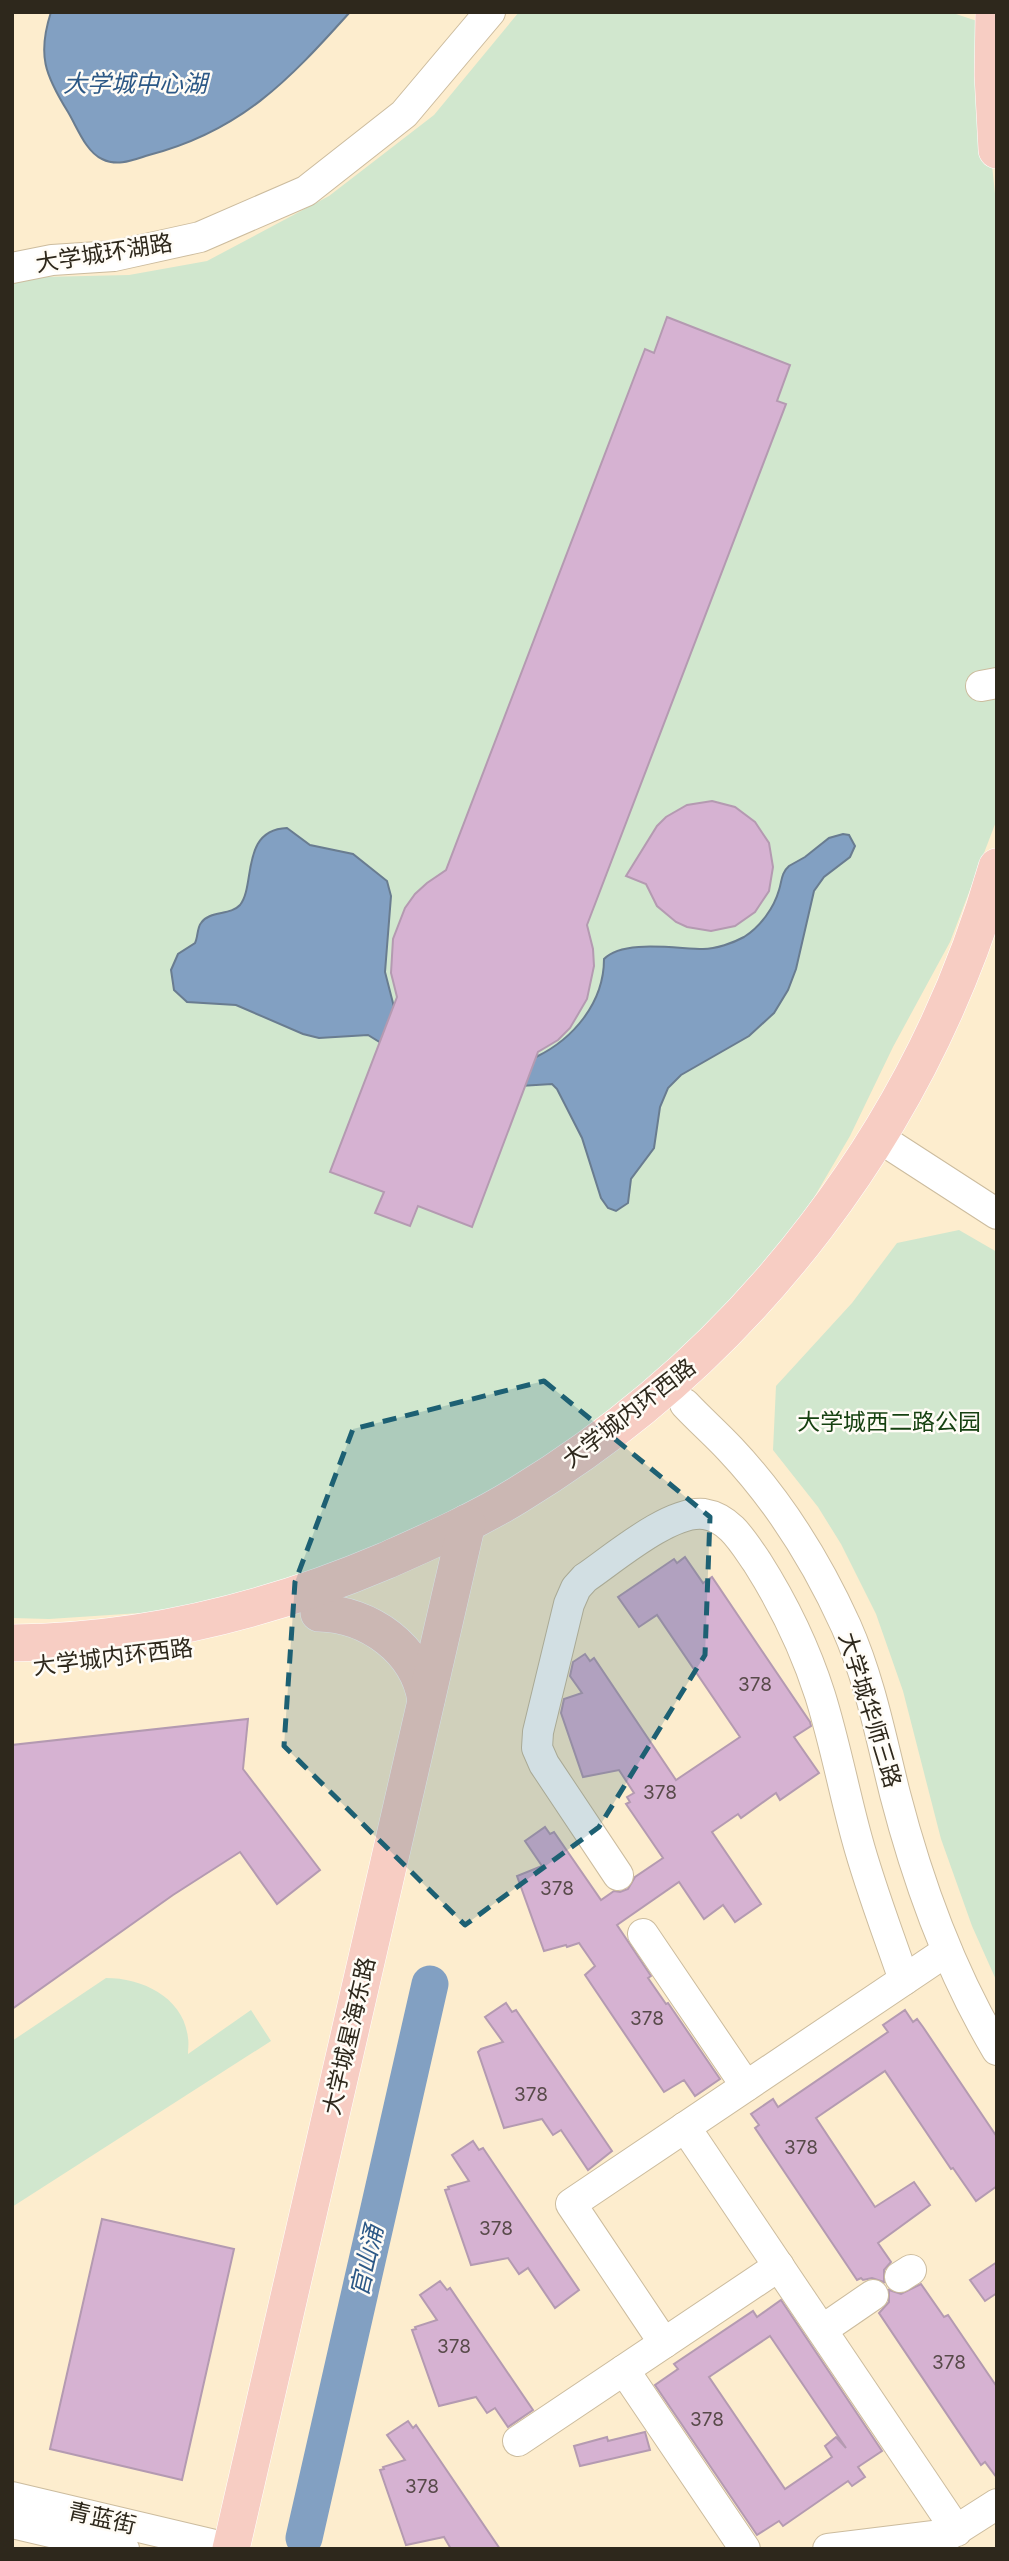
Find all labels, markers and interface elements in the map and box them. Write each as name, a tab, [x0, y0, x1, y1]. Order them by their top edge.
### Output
water label: 大学城中心湖	[63, 69, 211, 98]
street label: 大学城环湖路	[34, 228, 174, 278]
street label: 大学城内环西路	[557, 1352, 701, 1474]
park label: 大学城西二路公园	[797, 1408, 981, 1436]
street label: 大学城华师三路	[833, 1629, 907, 1791]
street label: 大学城内环西路	[31, 1633, 195, 1681]
house number: 378	[738, 1673, 772, 1696]
house number: 378	[643, 1781, 677, 1804]
house number: 378	[540, 1877, 574, 1900]
street label: 大学城星海东路	[317, 1954, 381, 2118]
house number: 378	[630, 2007, 664, 2030]
house number: 378	[514, 2083, 548, 2106]
house number: 378	[784, 2136, 818, 2159]
house number: 378	[479, 2217, 513, 2240]
water label: 官山涌	[344, 2220, 389, 2299]
house number: 378	[437, 2335, 471, 2358]
house number: 378	[932, 2351, 966, 2374]
house number: 378	[690, 2408, 724, 2431]
house number: 378	[405, 2475, 439, 2498]
street label: 青蓝街	[65, 2497, 139, 2539]

